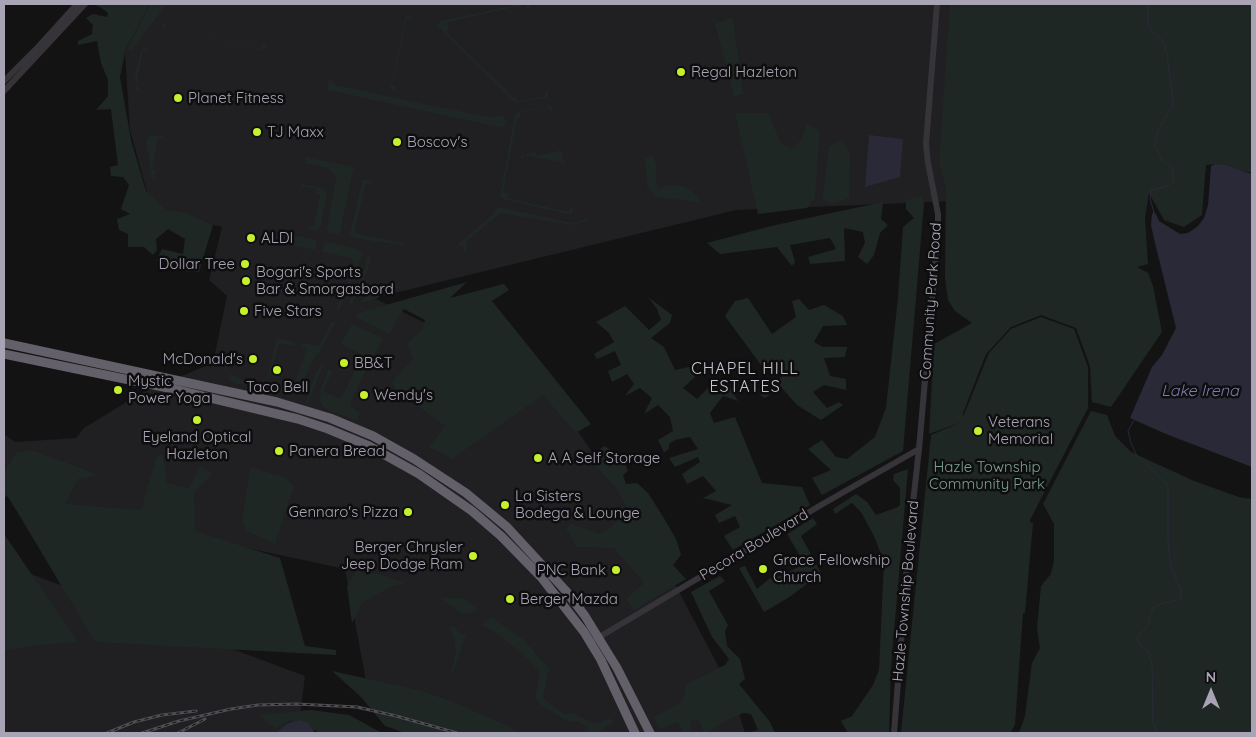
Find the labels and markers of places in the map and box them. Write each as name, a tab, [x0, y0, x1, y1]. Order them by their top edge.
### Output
place label: Regal Hazleton	[691, 63, 797, 81]
marker: Regal Hazleton	[675, 66, 687, 78]
place label: Planet Fitness	[188, 89, 284, 107]
marker: Planet Fitness	[172, 92, 184, 104]
place label: TJ Maxx	[267, 123, 324, 141]
marker: TJ Maxx	[251, 126, 263, 138]
place label: Boscov's	[407, 133, 467, 151]
marker: Boscov's	[391, 136, 403, 148]
place label: ALDI	[261, 229, 293, 247]
marker: ALDI	[245, 232, 257, 244]
place label: Dollar Tree	[159, 255, 235, 273]
marker: Dollar Tree	[239, 258, 251, 270]
place label: Bogari's Sports Bar & Smorgasbord	[256, 263, 394, 298]
marker: Bogari's Sports Bar & Smorgasbord	[240, 275, 252, 287]
place label: Five Stars	[254, 302, 322, 320]
marker: Five Stars	[238, 305, 250, 317]
place label: McDonald's	[163, 350, 243, 368]
marker: McDonald's	[247, 353, 259, 365]
place label: BB&T	[354, 354, 393, 372]
marker: BB&T	[338, 357, 350, 369]
marker: Taco Bell	[271, 364, 283, 376]
place label: Mystic Power Yoga	[128, 372, 211, 407]
place label: Taco Bell	[246, 378, 308, 396]
marker: Mystic Power Yoga	[112, 384, 124, 396]
place label: Wendy's	[374, 386, 433, 404]
marker: Wendy's	[358, 389, 370, 401]
place label: Veterans Memorial	[988, 413, 1053, 448]
marker: Eyeland Optical Hazleton	[191, 414, 203, 426]
marker: Veterans Memorial	[972, 425, 984, 437]
place label: Eyeland Optical Hazleton	[143, 428, 251, 463]
place label: Panera Bread	[289, 442, 385, 460]
marker: Panera Bread	[273, 445, 285, 457]
place label: A A Self Storage	[548, 449, 660, 467]
marker: A A Self Storage	[532, 452, 544, 464]
place label: La Sisters Bodega & Lounge	[515, 487, 640, 522]
marker: La Sisters Bodega & Lounge	[499, 499, 511, 511]
place label: Gennaro's Pizza	[289, 503, 398, 521]
marker: Gennaro's Pizza	[402, 506, 414, 518]
place label: Berger Chrysler Jeep Dodge Ram	[341, 538, 463, 573]
marker: Berger Chrysler Jeep Dodge Ram	[467, 550, 479, 562]
place label: Grace Fellowship Church	[773, 551, 890, 586]
place label: PNC Bank	[537, 561, 606, 579]
marker: Grace Fellowship Church	[757, 563, 769, 575]
marker: PNC Bank	[610, 564, 622, 576]
place label: Berger Mazda	[520, 590, 618, 608]
marker: Berger Mazda	[504, 593, 516, 605]

